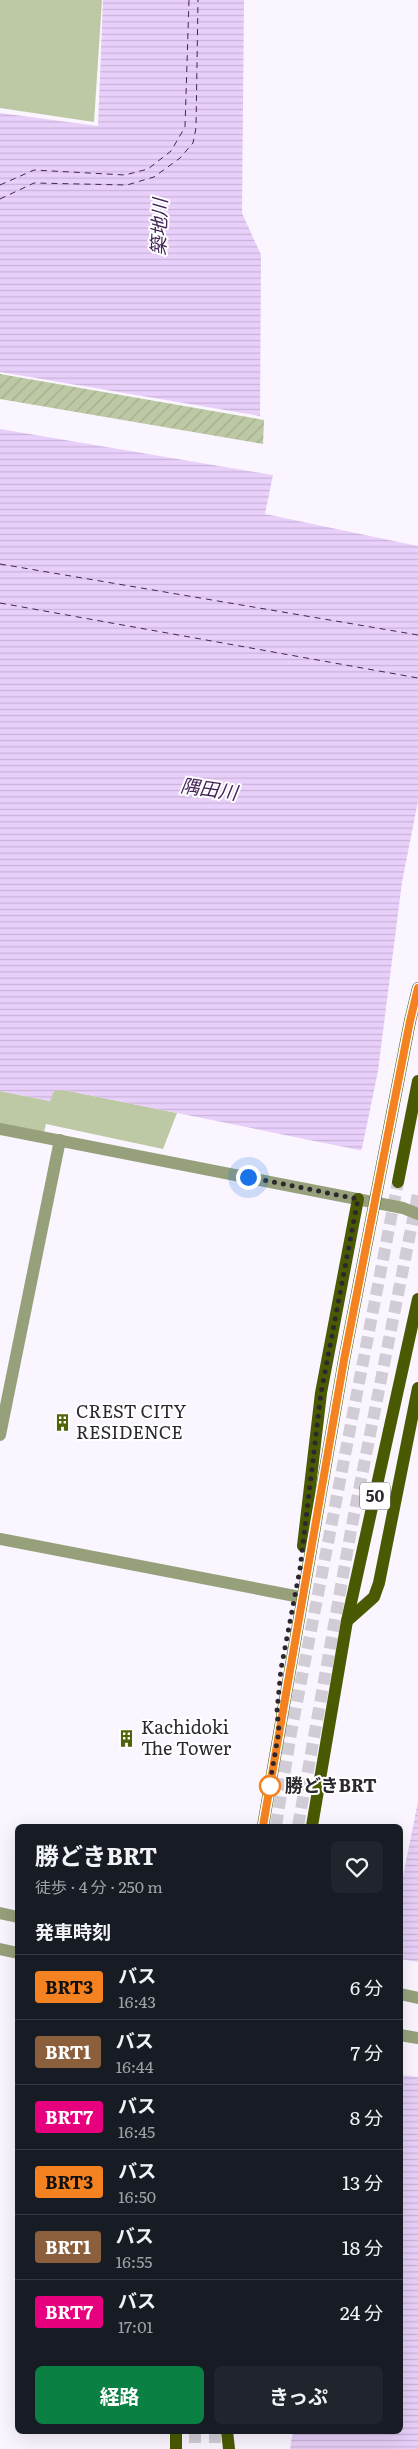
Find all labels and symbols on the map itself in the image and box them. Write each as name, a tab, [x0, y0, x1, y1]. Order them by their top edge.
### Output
water label: 築地川	[143, 196, 173, 256]
water label: 隅田川	[179, 770, 241, 806]
your location	[236, 1165, 261, 1190]
place label: CREST CITY RESIDENCE	[76, 1397, 187, 1445]
building icon: CREST CITY RESIDENCE	[52, 1412, 72, 1432]
road number: 50	[360, 1482, 390, 1510]
place label: Kachidoki The Tower	[141, 1713, 232, 1761]
building icon: Kachidoki The Tower	[117, 1728, 137, 1748]
place label: 勝どきBRT	[285, 1771, 377, 1798]
marker: 勝どきBRT	[259, 1775, 281, 1797]

